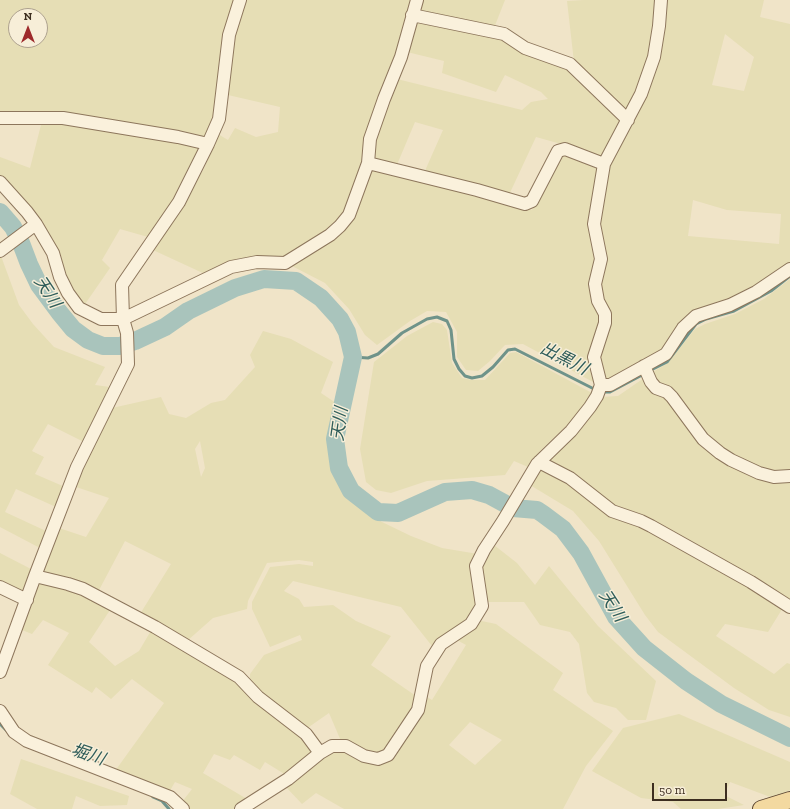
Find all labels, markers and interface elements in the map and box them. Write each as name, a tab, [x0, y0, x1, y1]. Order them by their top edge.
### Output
north arrow	[8, 8, 48, 48]
text: N	[24, 10, 32, 23]
water label: 天川	[29, 272, 65, 312]
water label: 出黒川	[537, 338, 591, 380]
water label: 天川	[328, 406, 352, 442]
water label: 天川	[594, 586, 630, 626]
water label: 堀川	[69, 740, 107, 770]
scale bar	[654, 775, 729, 801]
text: 50 m	[659, 783, 685, 797]

